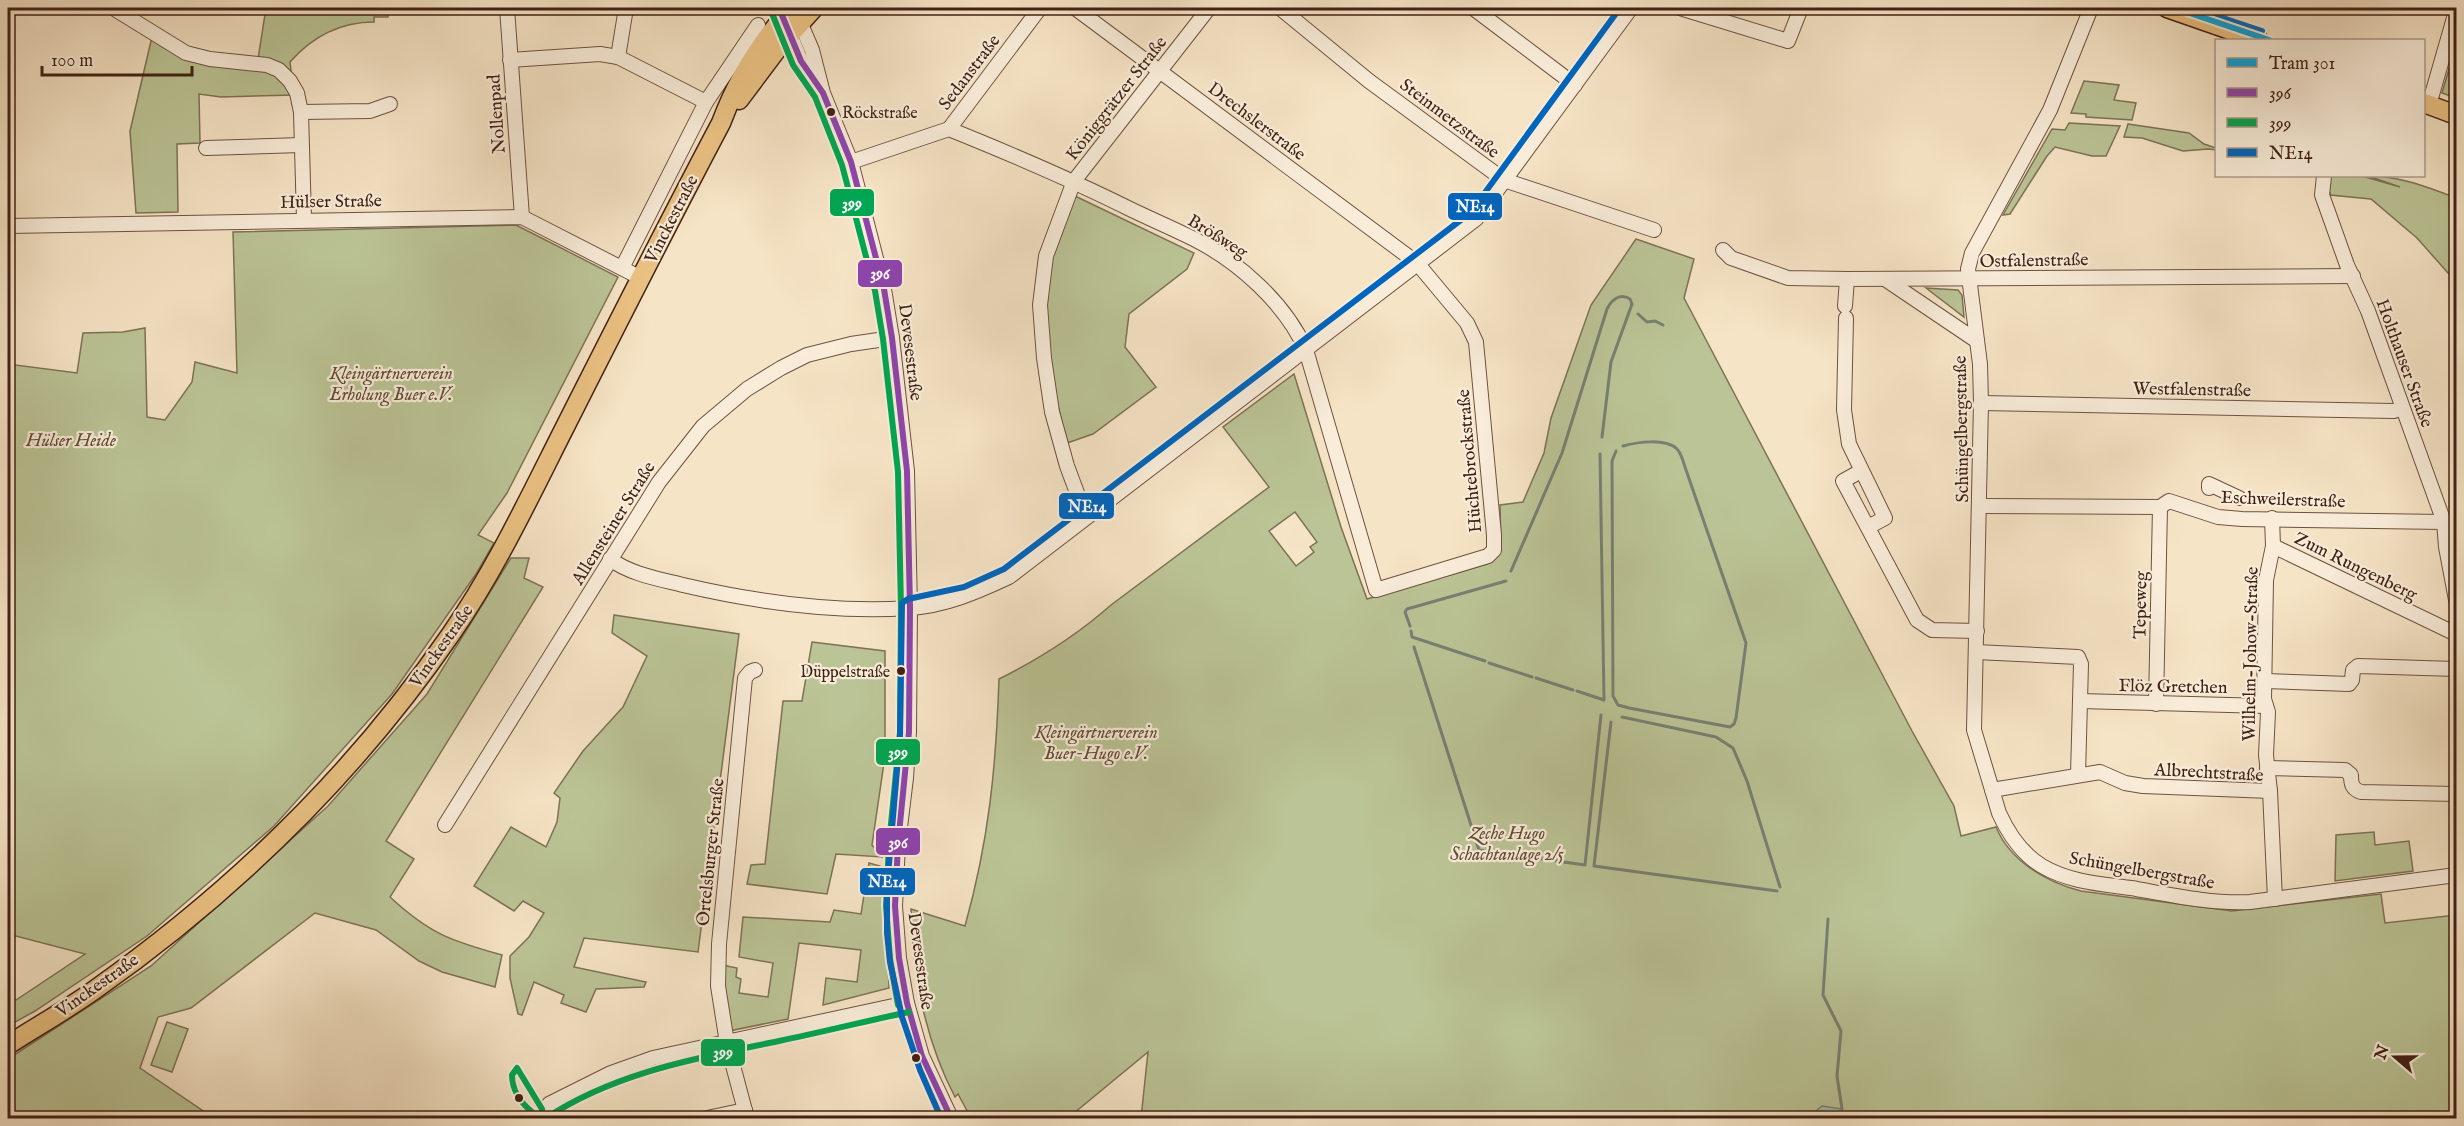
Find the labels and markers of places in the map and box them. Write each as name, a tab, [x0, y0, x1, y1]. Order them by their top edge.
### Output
place label: Röckstraße	[842, 104, 918, 124]
marker: Röckstraße	[825, 106, 837, 118]
place label: Düppelstraße	[800, 663, 890, 683]
marker: Düppelstraße	[895, 665, 907, 677]
unlabelled marker	[910, 1052, 922, 1064]
unlabelled marker	[513, 1092, 525, 1104]

